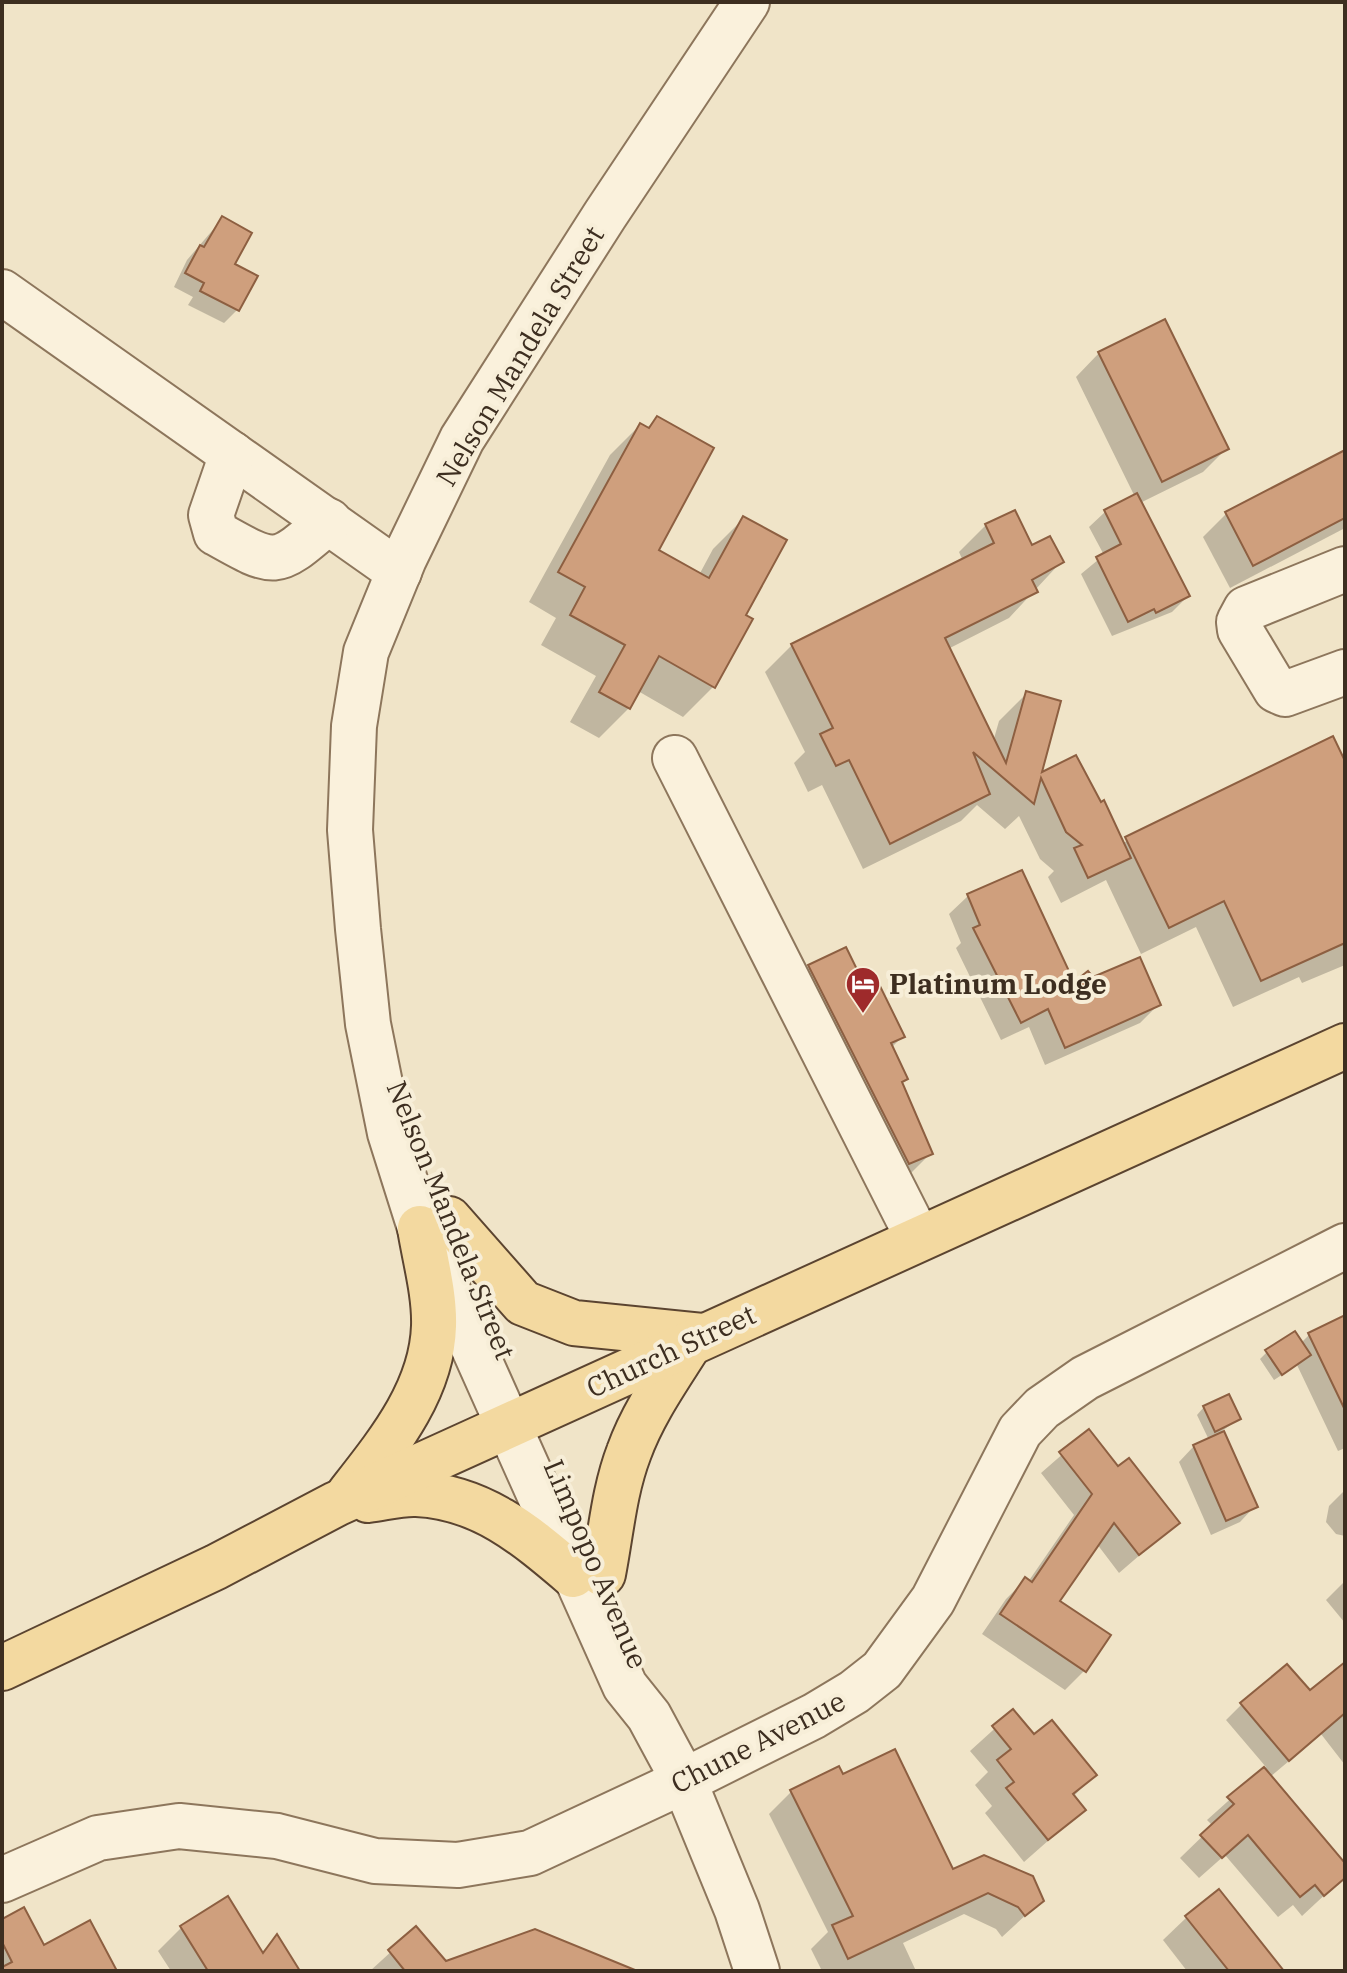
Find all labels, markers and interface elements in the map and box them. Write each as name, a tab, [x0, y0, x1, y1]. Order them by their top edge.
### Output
street label: Nelson Mandela Street	[427, 219, 612, 493]
hotel icon: Platinum Lodge	[844, 965, 882, 1015]
place label: Platinum Lodge	[889, 965, 1107, 1002]
street label: Nelson Mandela Street	[379, 1075, 524, 1365]
street label: Church Street	[580, 1295, 761, 1406]
street label: Limpopo Avenue	[536, 1454, 657, 1674]
street label: Chune Avenue	[664, 1682, 851, 1801]

